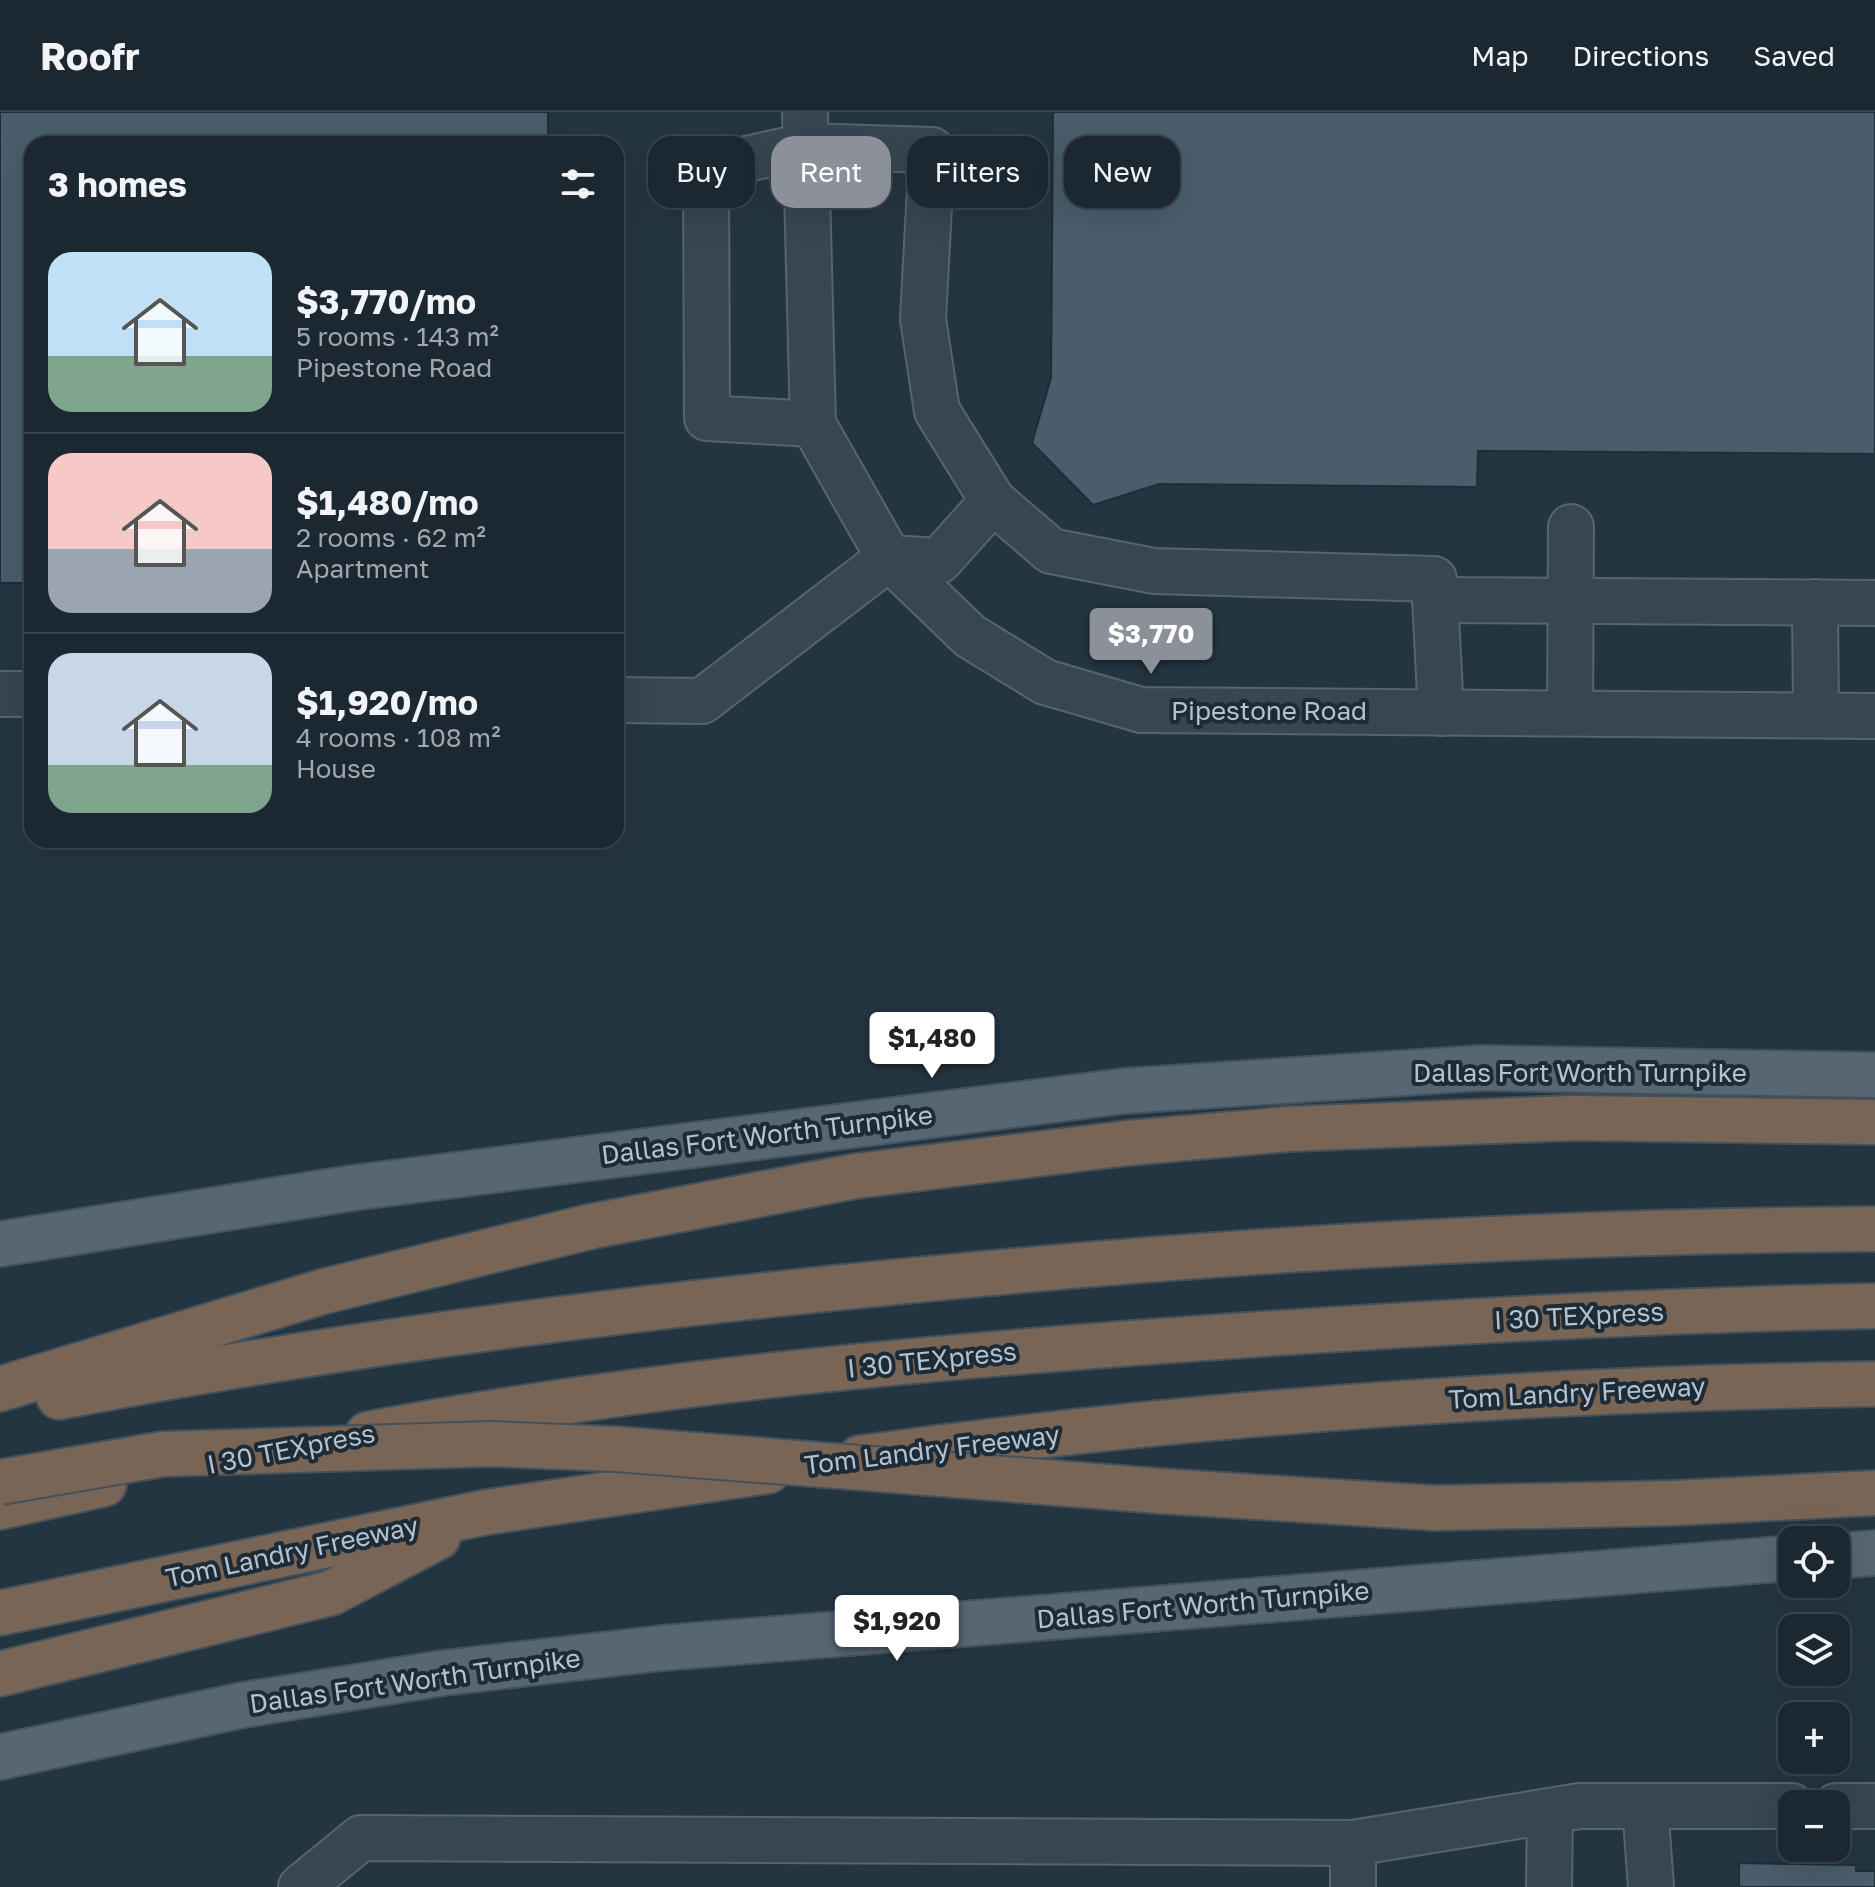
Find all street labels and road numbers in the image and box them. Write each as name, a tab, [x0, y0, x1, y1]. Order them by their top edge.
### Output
street label: Pipestone Road	[1171, 695, 1367, 726]
street label: Dallas Fort Worth Turnpike	[1413, 1057, 1747, 1088]
street label: Dallas Fort Worth Turnpike	[599, 1099, 934, 1170]
street label: I 30 TEXpress	[1493, 1296, 1665, 1335]
street label: I 30 TEXpress	[846, 1335, 1018, 1384]
street label: Tom Landry Freeway	[1448, 1370, 1707, 1415]
street label: I 30 TEXpress	[204, 1417, 377, 1480]
street label: Tom Landry Freeway	[802, 1418, 1062, 1481]
street label: Tom Landry Freeway	[163, 1510, 421, 1593]
street label: Dallas Fort Worth Turnpike	[1035, 1575, 1371, 1634]
street label: Dallas Fort Worth Turnpike	[247, 1642, 582, 1719]

